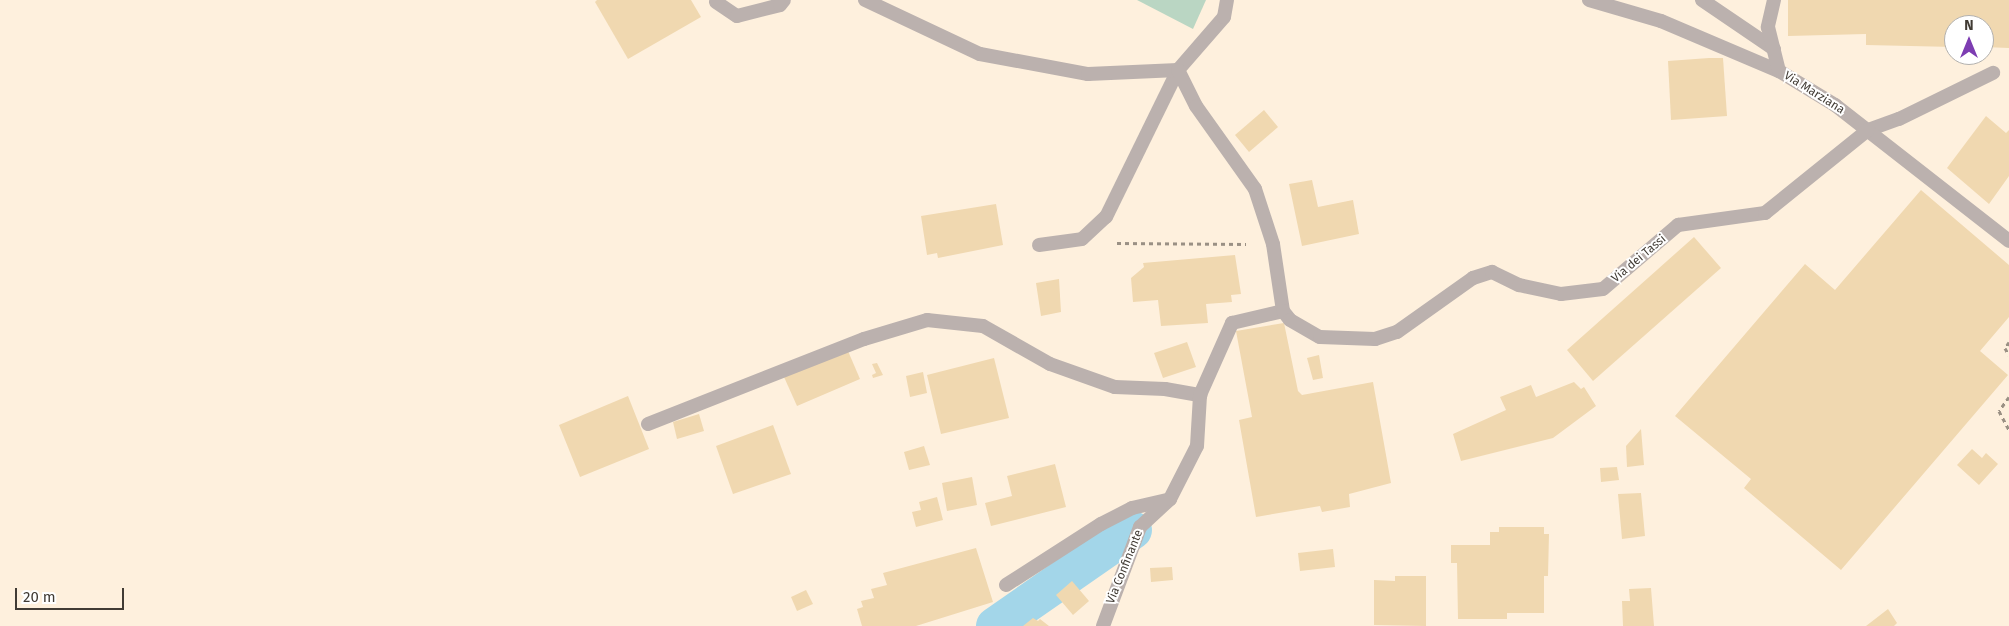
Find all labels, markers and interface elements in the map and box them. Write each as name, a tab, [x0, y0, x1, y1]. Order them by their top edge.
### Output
north arrow	[1944, 15, 1994, 65]
text: N	[1964, 17, 1974, 34]
street label: Via Marziana	[1781, 69, 1847, 117]
street label: Via dei Tassi	[1609, 232, 1669, 286]
street label: Via Confinante	[1104, 528, 1146, 606]
scale bar	[18, 578, 126, 610]
text: 20 m	[23, 588, 56, 606]

